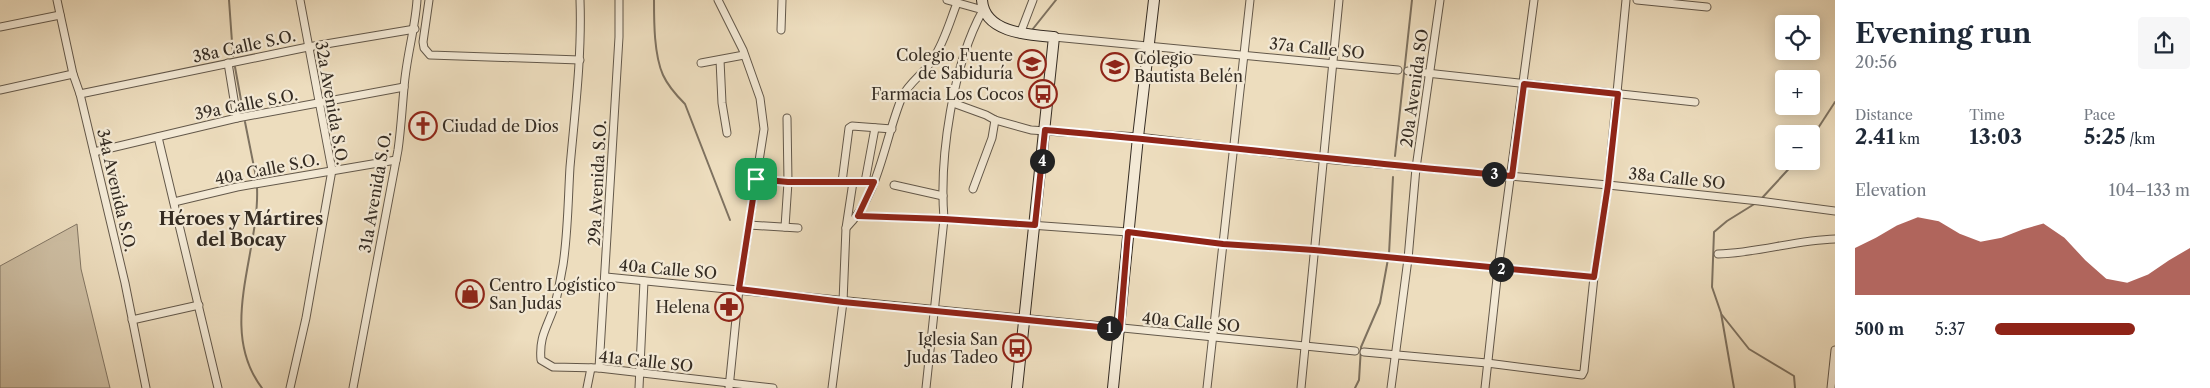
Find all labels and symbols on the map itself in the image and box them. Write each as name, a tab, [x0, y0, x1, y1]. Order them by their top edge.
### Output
street label: 38a Calle S.O.	[191, 25, 297, 67]
street label: 20a Avenida SO	[1396, 28, 1432, 148]
street label: 37a Calle SO	[1268, 33, 1366, 63]
street label: 32a Avenida S.O.	[311, 39, 353, 167]
place label: Colegio Fuente de Sabiduría	[896, 45, 1014, 83]
place label: Colegio Bautista Belén	[1134, 48, 1243, 86]
school or university icon: Colegio Fuente de Sabiduría	[1017, 49, 1047, 79]
school or university icon: Colegio Bautista Belén	[1100, 52, 1130, 82]
bus stop icon: Farmacia Los Cocos	[1028, 79, 1058, 109]
street label: 39a Calle S.O.	[193, 84, 299, 124]
place label: Farmacia Los Cocos	[871, 84, 1024, 104]
church icon: Ciudad de Dios	[408, 111, 438, 141]
place label: Ciudad de Dios	[442, 116, 559, 136]
street label: 29a Avenida S.O.	[584, 119, 610, 247]
street label: 34a Avenida S.O.	[93, 127, 141, 253]
street label: 31a Avenida S.O.	[354, 130, 396, 254]
pin: 4	[1030, 148, 1054, 174]
street label: 40a Calle S.O.	[213, 149, 321, 189]
pin	[735, 158, 777, 200]
pin: 3	[1482, 162, 1506, 186]
street label: 38a Calle SO	[1628, 163, 1726, 193]
district label: Héroes y Mártires del Bocay	[159, 208, 323, 251]
street label: 40a Calle SO	[618, 255, 718, 283]
pin: 2	[1488, 256, 1514, 282]
place label: Centro Logístico San Judas	[489, 275, 616, 313]
shop icon: Centro Logístico San Judas	[455, 279, 485, 309]
pharmacy icon: Helena	[714, 292, 744, 322]
place label: Helena	[656, 297, 711, 317]
street label: 40a Calle SO	[1141, 308, 1241, 336]
pin: 1	[1096, 316, 1122, 340]
place label: Iglesia San Judas Tadeo	[903, 329, 998, 367]
bus stop icon: Iglesia San Judas Tadeo	[1002, 333, 1032, 363]
street label: 41a Calle SO	[598, 346, 694, 376]

